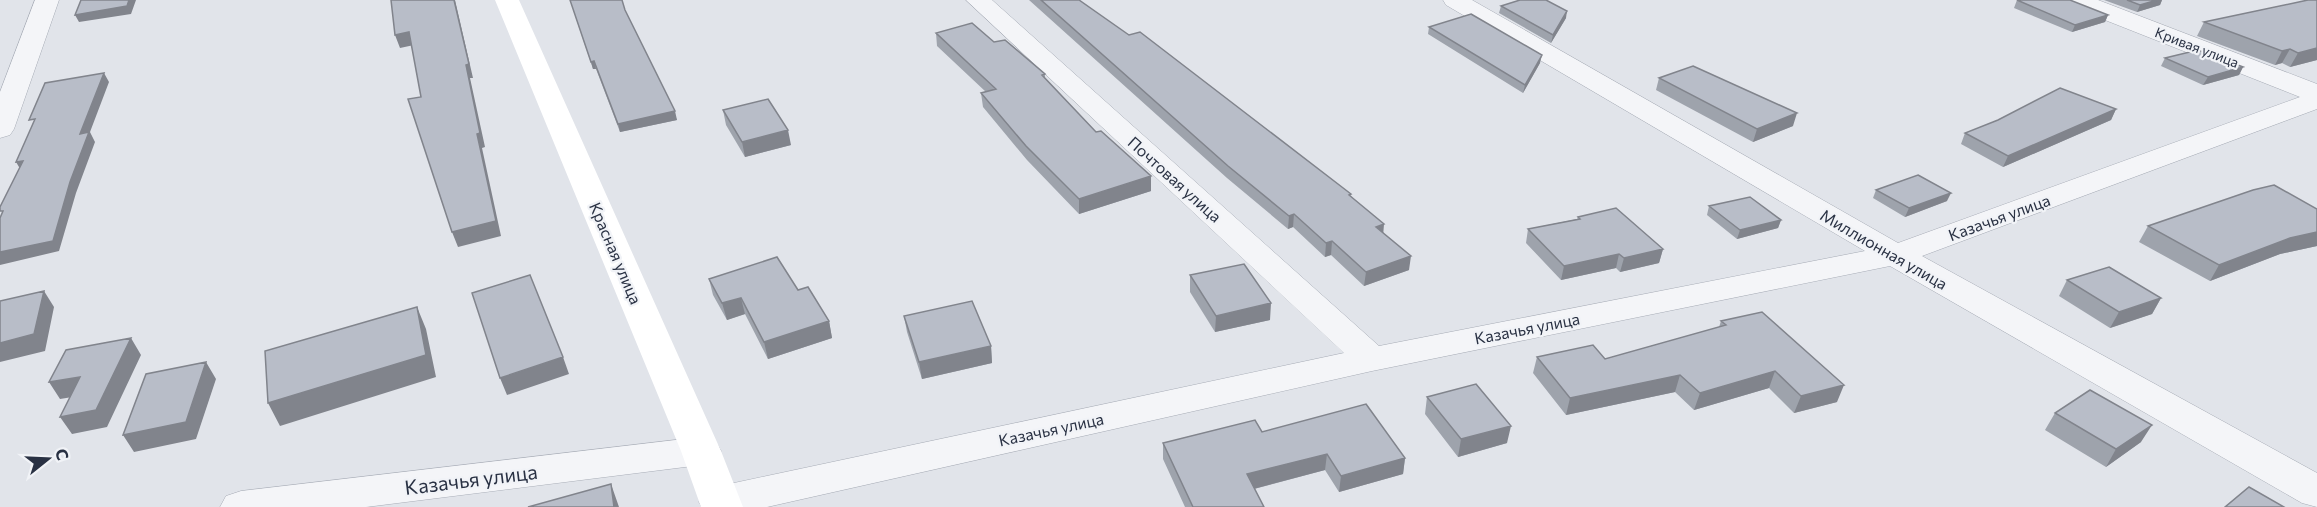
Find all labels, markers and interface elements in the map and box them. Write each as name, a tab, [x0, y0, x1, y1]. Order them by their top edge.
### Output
street label: Кривая улица	[2153, 23, 2241, 71]
street label: Почтовая улица	[1124, 132, 1226, 226]
street label: Казачья улица	[1945, 190, 2053, 244]
street label: Красная улица	[586, 199, 646, 307]
street label: Миллионная улица	[1817, 205, 1951, 293]
street label: Казачья улица	[1473, 308, 1581, 348]
street label: Казачья улица	[997, 409, 1105, 449]
north arrow	[18, 429, 78, 489]
text: С	[52, 446, 73, 462]
street label: Казачья улица	[403, 459, 539, 499]

